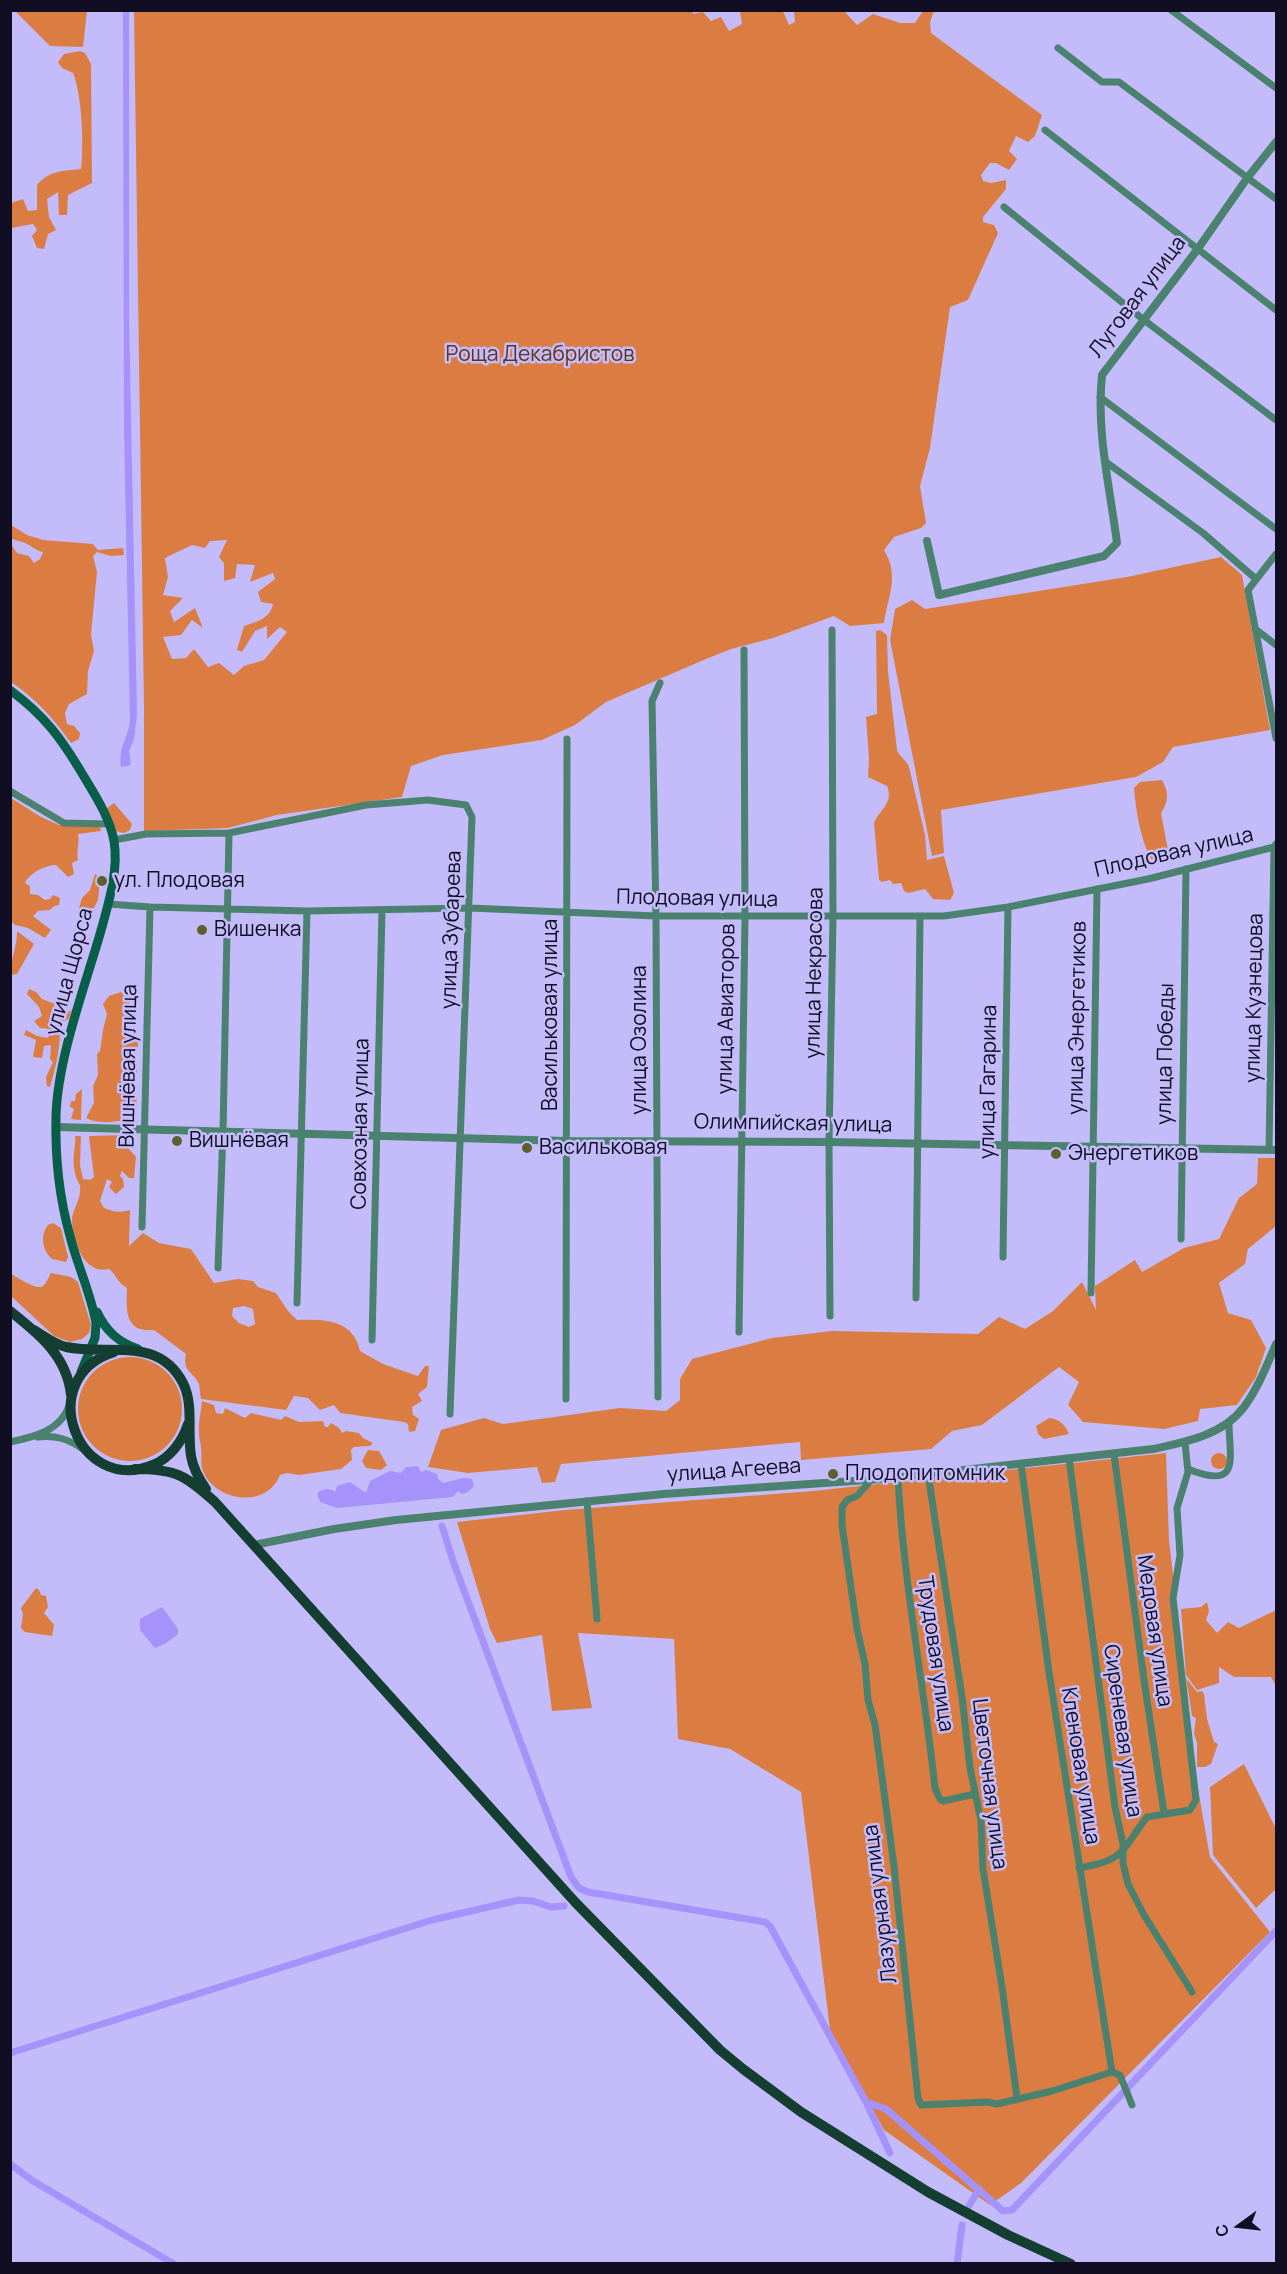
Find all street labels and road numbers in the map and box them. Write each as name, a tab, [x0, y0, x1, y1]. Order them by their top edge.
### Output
street label: Луговая улица	[1084, 231, 1192, 363]
street label: Плодовая улица	[1092, 822, 1256, 884]
street label: улица Зубарева	[437, 850, 467, 1010]
street label: Плодовая улица	[616, 885, 778, 913]
street label: улица Некрасова	[801, 887, 829, 1059]
street label: улица Щорса	[41, 905, 99, 1039]
street label: улица Кузнецова	[1241, 913, 1269, 1083]
street label: Васильковая улица	[538, 919, 564, 1111]
street label: улица Энергетиков	[1064, 921, 1092, 1115]
street label: улица Авиаторов	[713, 923, 741, 1095]
street label: улица Озолина	[627, 965, 653, 1115]
street label: улица Победы	[1152, 983, 1180, 1125]
street label: Вишнёвая улица	[115, 984, 143, 1148]
street label: улица Гагарина	[975, 1005, 1003, 1159]
street label: Совхозная улица	[347, 1038, 375, 1210]
street label: Олимпийская улица	[694, 1110, 892, 1138]
street label: улица Агеева	[666, 1454, 802, 1488]
street label: Медовая улица	[1131, 1554, 1177, 1708]
street label: Трудовая улица	[912, 1574, 958, 1734]
street label: Сиреневая улица	[1097, 1643, 1147, 1819]
street label: Кленовая улица	[1055, 1686, 1105, 1846]
street label: Цветочная улица	[966, 1697, 1012, 1871]
street label: Лазурная улица	[859, 1823, 903, 1985]

